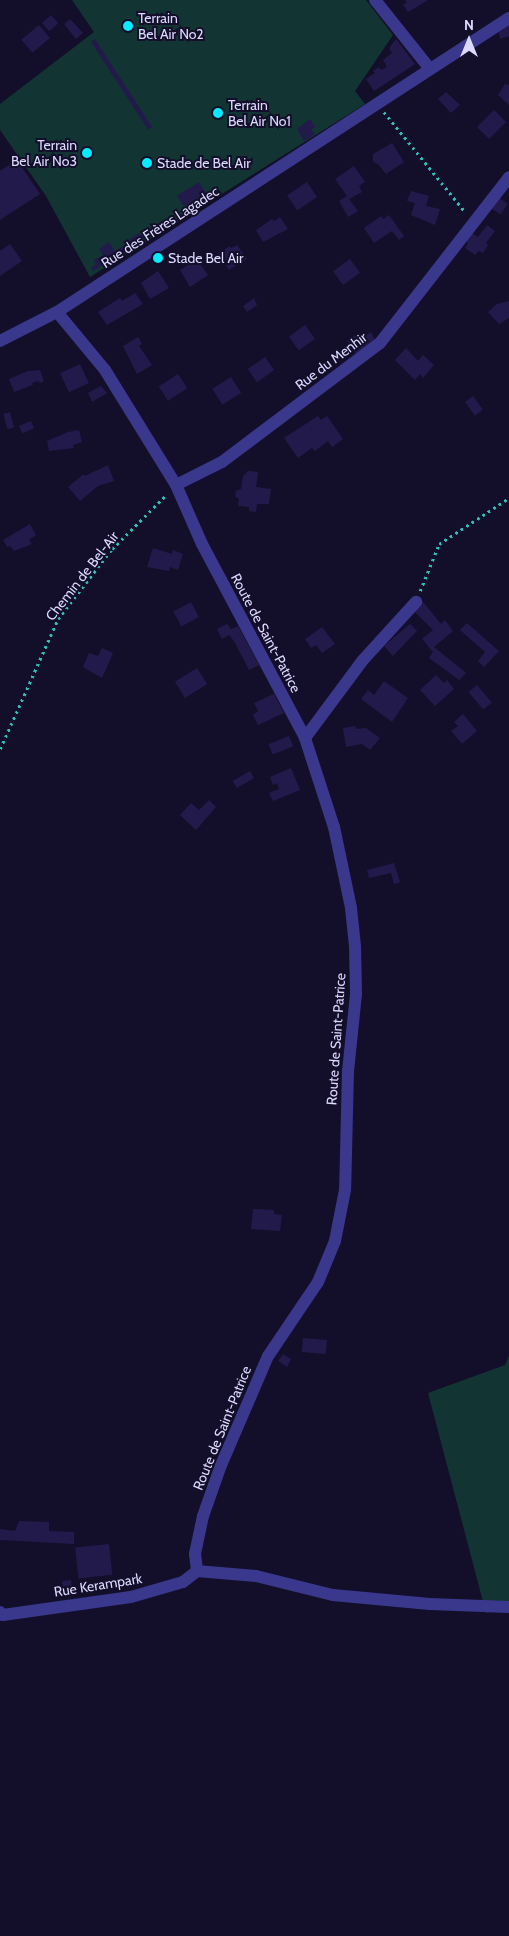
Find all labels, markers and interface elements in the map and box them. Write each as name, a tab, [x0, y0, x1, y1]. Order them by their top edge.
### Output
place label: Terrain Bel Air No2	[138, 10, 203, 42]
north arrow	[444, 15, 494, 65]
text: N	[464, 16, 474, 34]
marker: Terrain Bel Air No2	[122, 20, 134, 32]
place label: Terrain Bel Air No1	[228, 97, 291, 130]
marker: Terrain Bel Air No1	[212, 107, 224, 119]
place label: Terrain Bel Air No3	[11, 137, 77, 170]
marker: Terrain Bel Air No3	[81, 147, 93, 159]
place label: Stade de Bel Air	[157, 155, 251, 171]
marker: Stade de Bel Air	[141, 157, 153, 169]
street label: Rue des Frères Lagadec	[98, 183, 222, 271]
place label: Stade Bel Air	[168, 250, 243, 266]
marker: Stade Bel Air	[152, 252, 164, 264]
street label: Rue du Menhir	[292, 329, 370, 393]
street label: Chemin de Bel-Air	[42, 528, 122, 624]
street label: Route de Saint-Patrice	[227, 571, 305, 695]
street label: Route de Saint-Patrice	[323, 972, 349, 1106]
street label: Route de Saint-Patrice	[189, 1363, 255, 1493]
street label: Rue Kerampark	[53, 1570, 143, 1600]

